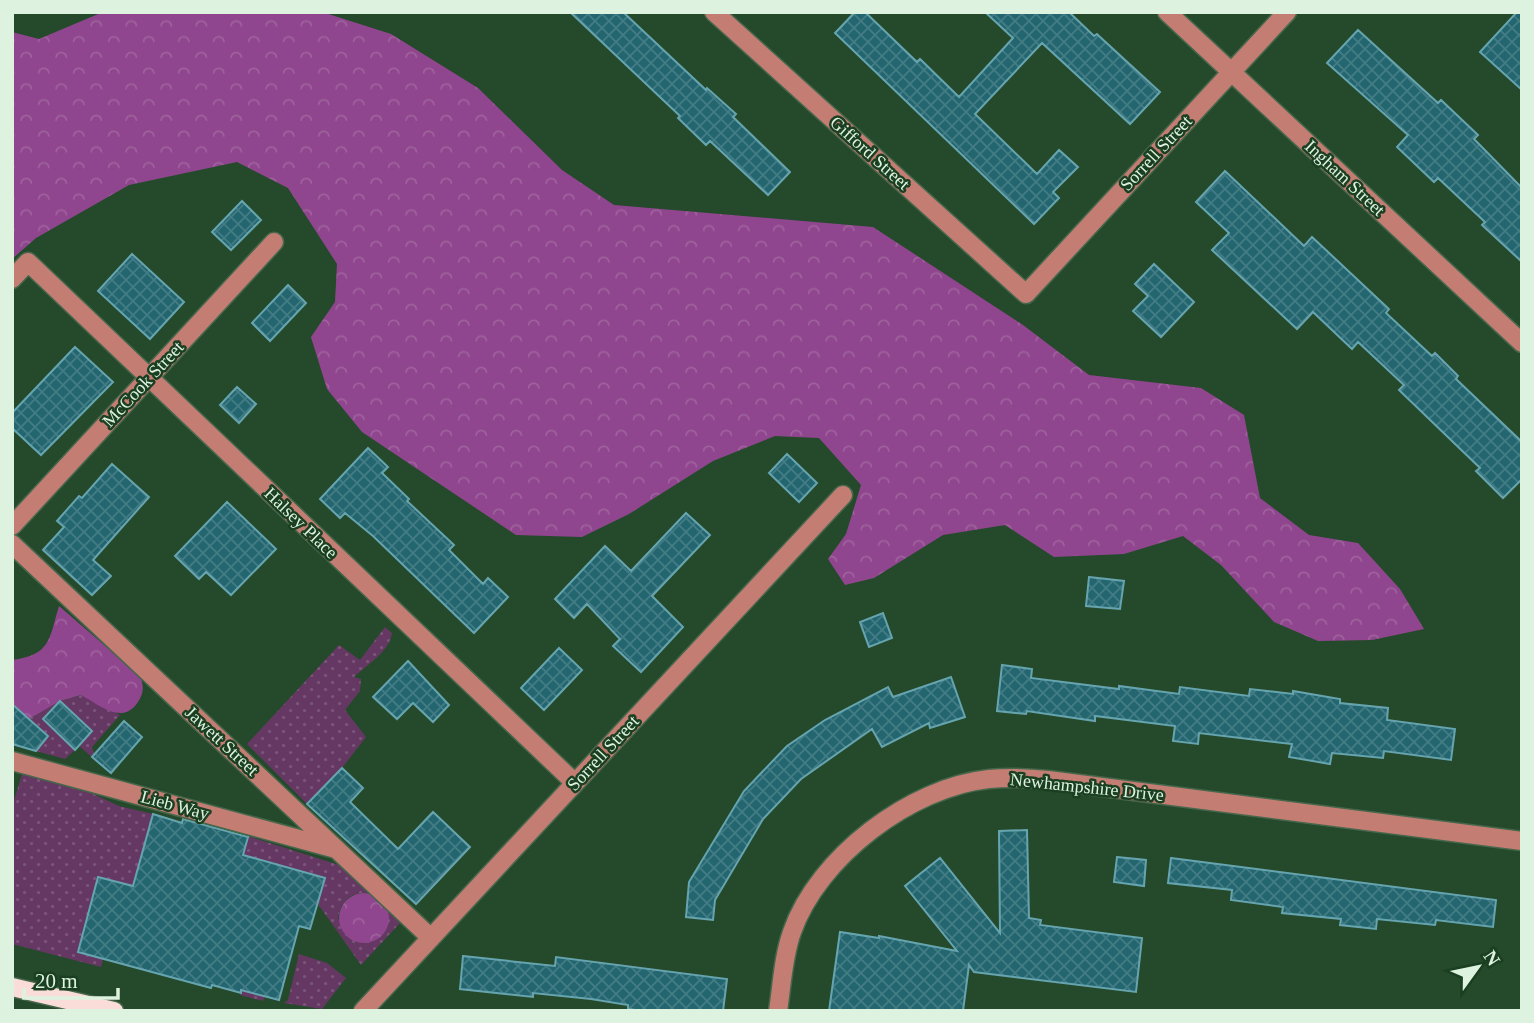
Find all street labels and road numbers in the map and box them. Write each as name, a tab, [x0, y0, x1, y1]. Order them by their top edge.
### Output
street label: Sorrell Street	[1116, 111, 1196, 195]
street label: Gifford Street	[826, 112, 914, 194]
street label: Ingham Street	[1301, 136, 1389, 220]
street label: McCook Street	[98, 337, 188, 431]
street label: Halsey Place	[260, 483, 342, 563]
street label: Jawett Street	[181, 702, 263, 780]
street label: Sorrell Street	[563, 711, 643, 795]
street label: Newhampshire Drive	[1009, 769, 1165, 805]
street label: Lieb Way	[139, 786, 211, 824]

